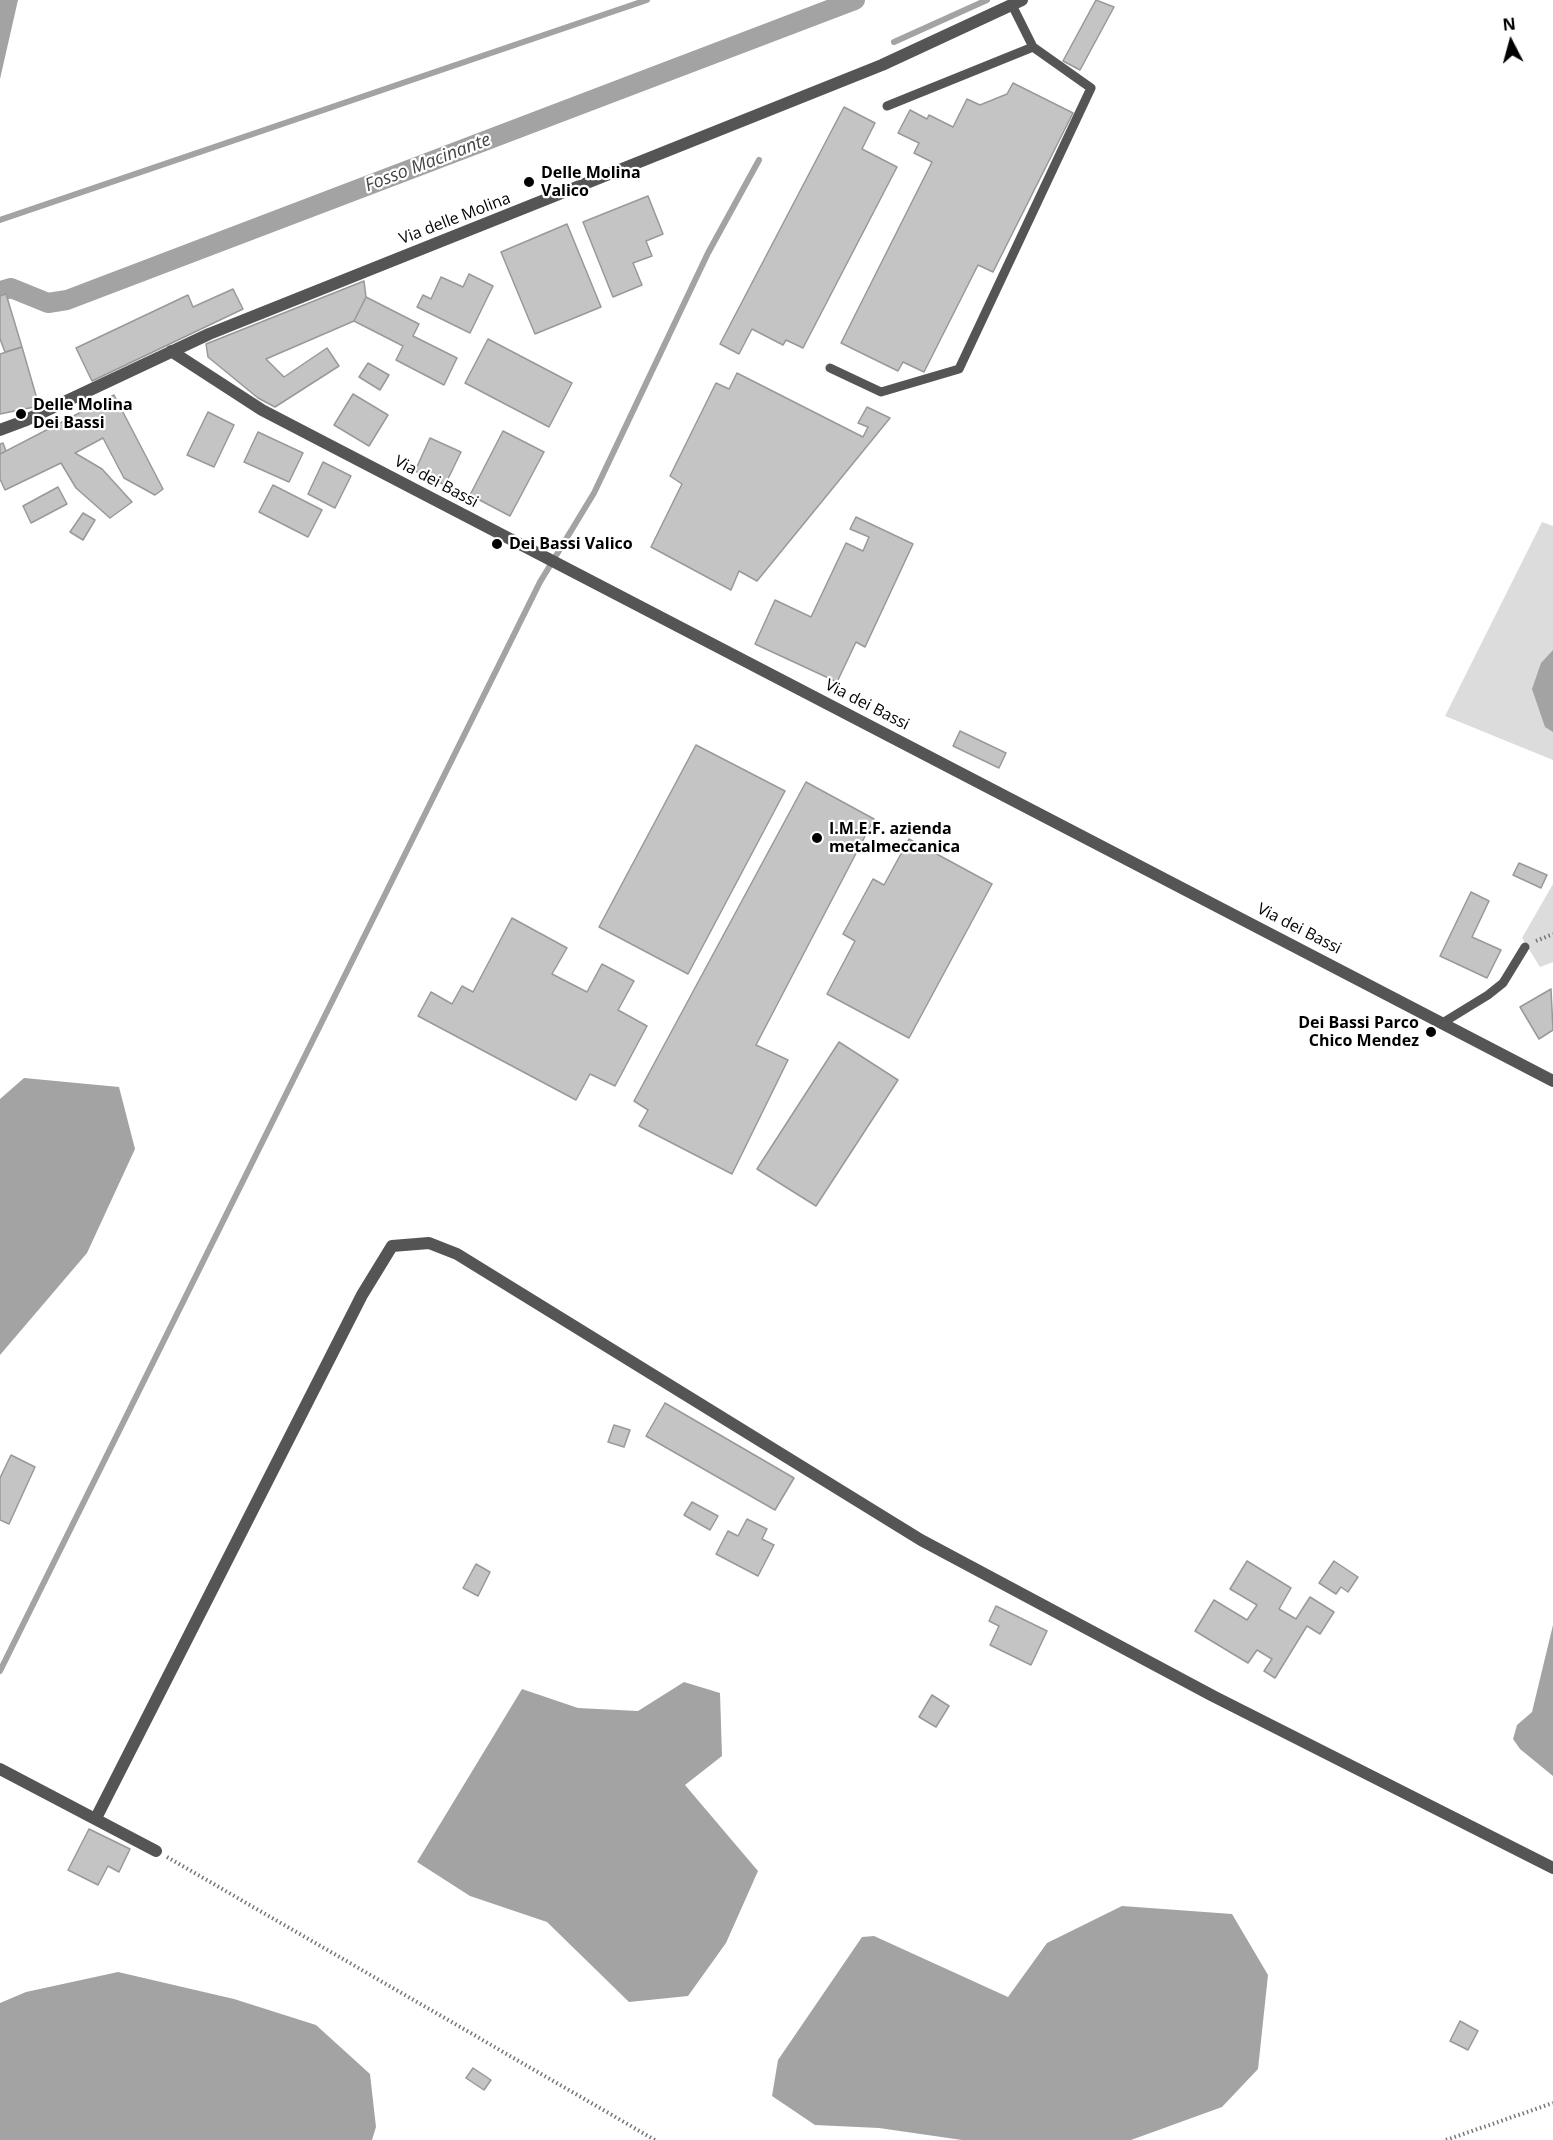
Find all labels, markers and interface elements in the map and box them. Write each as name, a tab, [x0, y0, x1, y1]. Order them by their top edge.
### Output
north arrow	[1481, 12, 1541, 72]
text: N	[1501, 12, 1517, 36]
water label: Fosso Macinante	[362, 129, 494, 197]
place label: Delle Molina Valico	[541, 163, 641, 201]
marker: Delle Molina Valico	[522, 175, 536, 189]
street label: Via delle Molina	[397, 189, 513, 249]
place label: Delle Molina Dei Bassi	[33, 395, 133, 433]
marker: Delle Molina Dei Bassi	[14, 407, 28, 421]
street label: Via dei Bassi	[391, 452, 481, 512]
place label: Dei Bassi Valico	[509, 534, 633, 554]
marker: Dei Bassi Valico	[490, 537, 504, 551]
street label: Via dei Bassi	[822, 676, 912, 734]
place label: I.M.E.F. azienda metalmeccanica	[829, 819, 960, 857]
marker: I.M.E.F. azienda metalmeccanica	[810, 831, 824, 845]
street label: Via dei Bassi	[1254, 900, 1344, 958]
place label: Dei Bassi Parco Chico Mendez	[1298, 1013, 1419, 1051]
marker: Dei Bassi Parco Chico Mendez	[1424, 1025, 1438, 1039]

